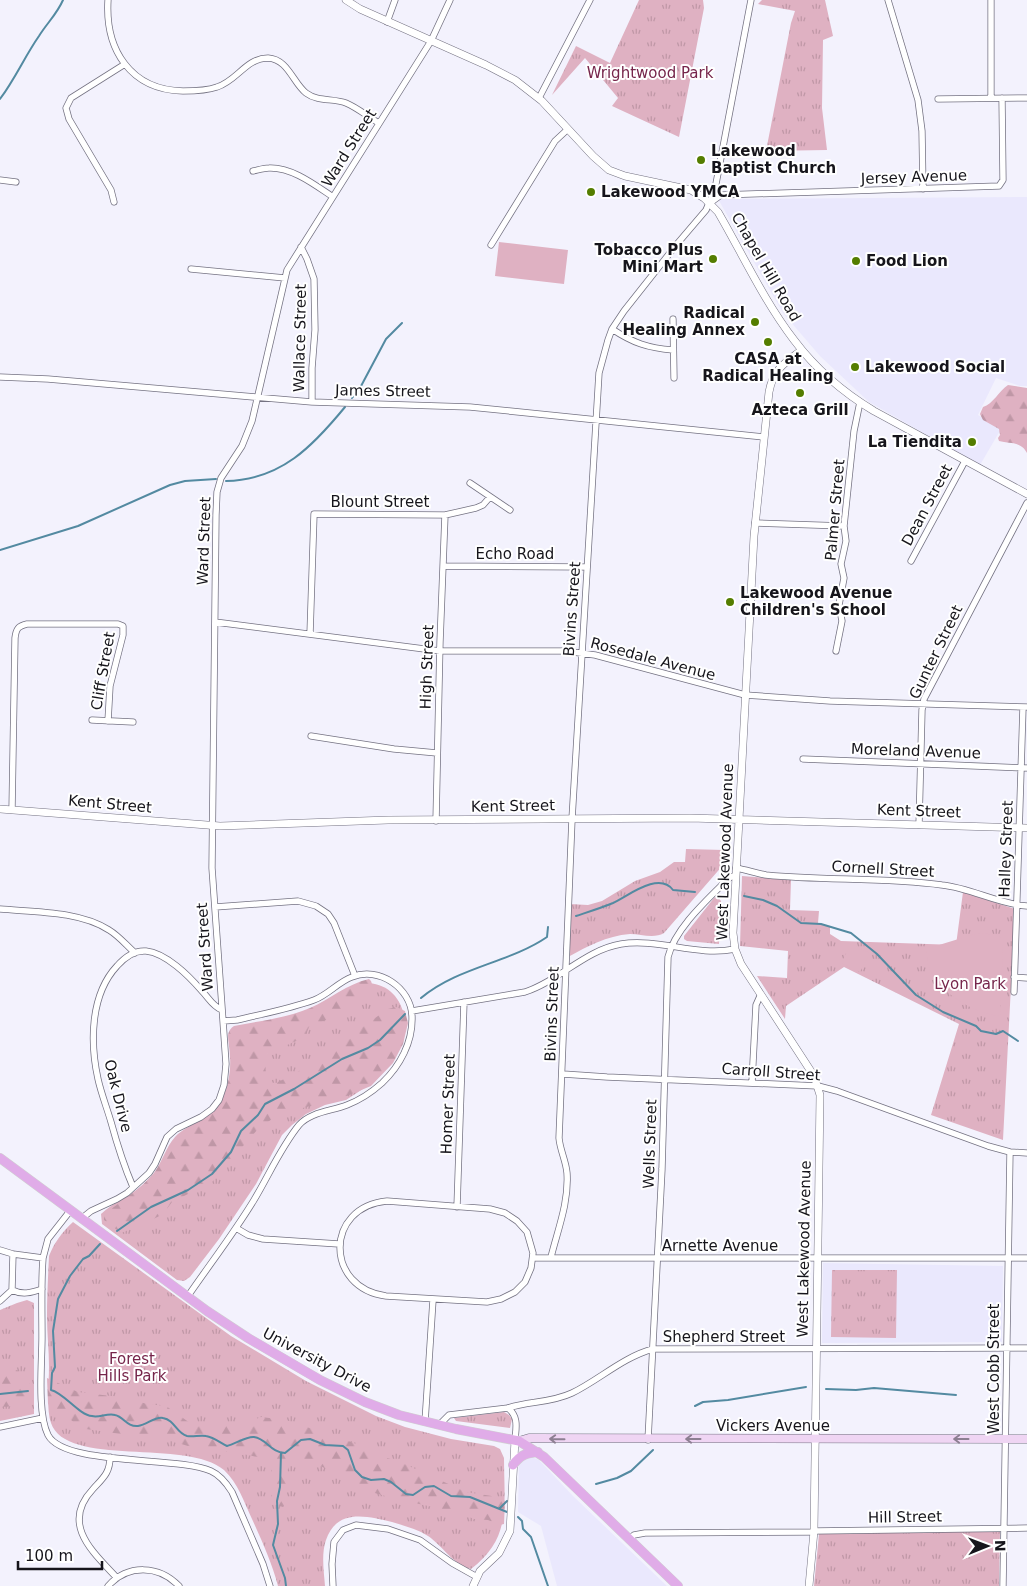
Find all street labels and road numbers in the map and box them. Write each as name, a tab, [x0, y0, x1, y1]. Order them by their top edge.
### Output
street label: Ward Street	[318, 105, 380, 190]
street label: Jersey Avenue	[860, 166, 967, 188]
street label: Chapel Hill Road	[727, 209, 805, 325]
street label: Wallace Street	[290, 284, 310, 392]
street label: James Street	[334, 381, 431, 401]
street label: Palmer Street	[822, 458, 848, 562]
street label: Dean Street	[898, 461, 956, 549]
street label: Blount Street	[331, 493, 430, 511]
street label: Ward Street	[193, 496, 215, 586]
street label: Echo Road	[476, 545, 554, 563]
street label: Bivins Street	[560, 561, 584, 657]
street label: Gunter Street	[905, 602, 967, 702]
street label: High Street	[417, 624, 437, 710]
street label: Cliff Street	[87, 630, 119, 712]
street label: Rosedale Avenue	[589, 634, 717, 684]
street label: Moreland Avenue	[851, 740, 981, 762]
street label: West Lakewood Avenue	[713, 763, 737, 941]
street label: Kent Street	[67, 791, 153, 817]
street label: Kent Street	[471, 796, 555, 816]
street label: Halley Street	[995, 800, 1017, 898]
street label: Kent Street	[877, 801, 961, 821]
street label: Cornell Street	[831, 857, 935, 881]
street label: Ward Street	[193, 902, 217, 992]
street label: Bivins Street	[541, 966, 563, 1062]
street label: Homer Street	[437, 1053, 459, 1155]
street label: Oak Drive	[100, 1058, 136, 1134]
street label: Carroll Street	[721, 1060, 821, 1084]
street label: Wells Street	[639, 1099, 661, 1189]
street label: West Lakewood Avenue	[793, 1160, 815, 1338]
street label: Arnette Avenue	[662, 1237, 778, 1255]
street label: West Cobb Street	[985, 1304, 1003, 1434]
street label: University Drive	[260, 1324, 374, 1396]
street label: Shepherd Street	[663, 1328, 785, 1346]
street label: Vickers Avenue	[716, 1417, 830, 1435]
street label: Hill Street	[868, 1507, 942, 1527]

